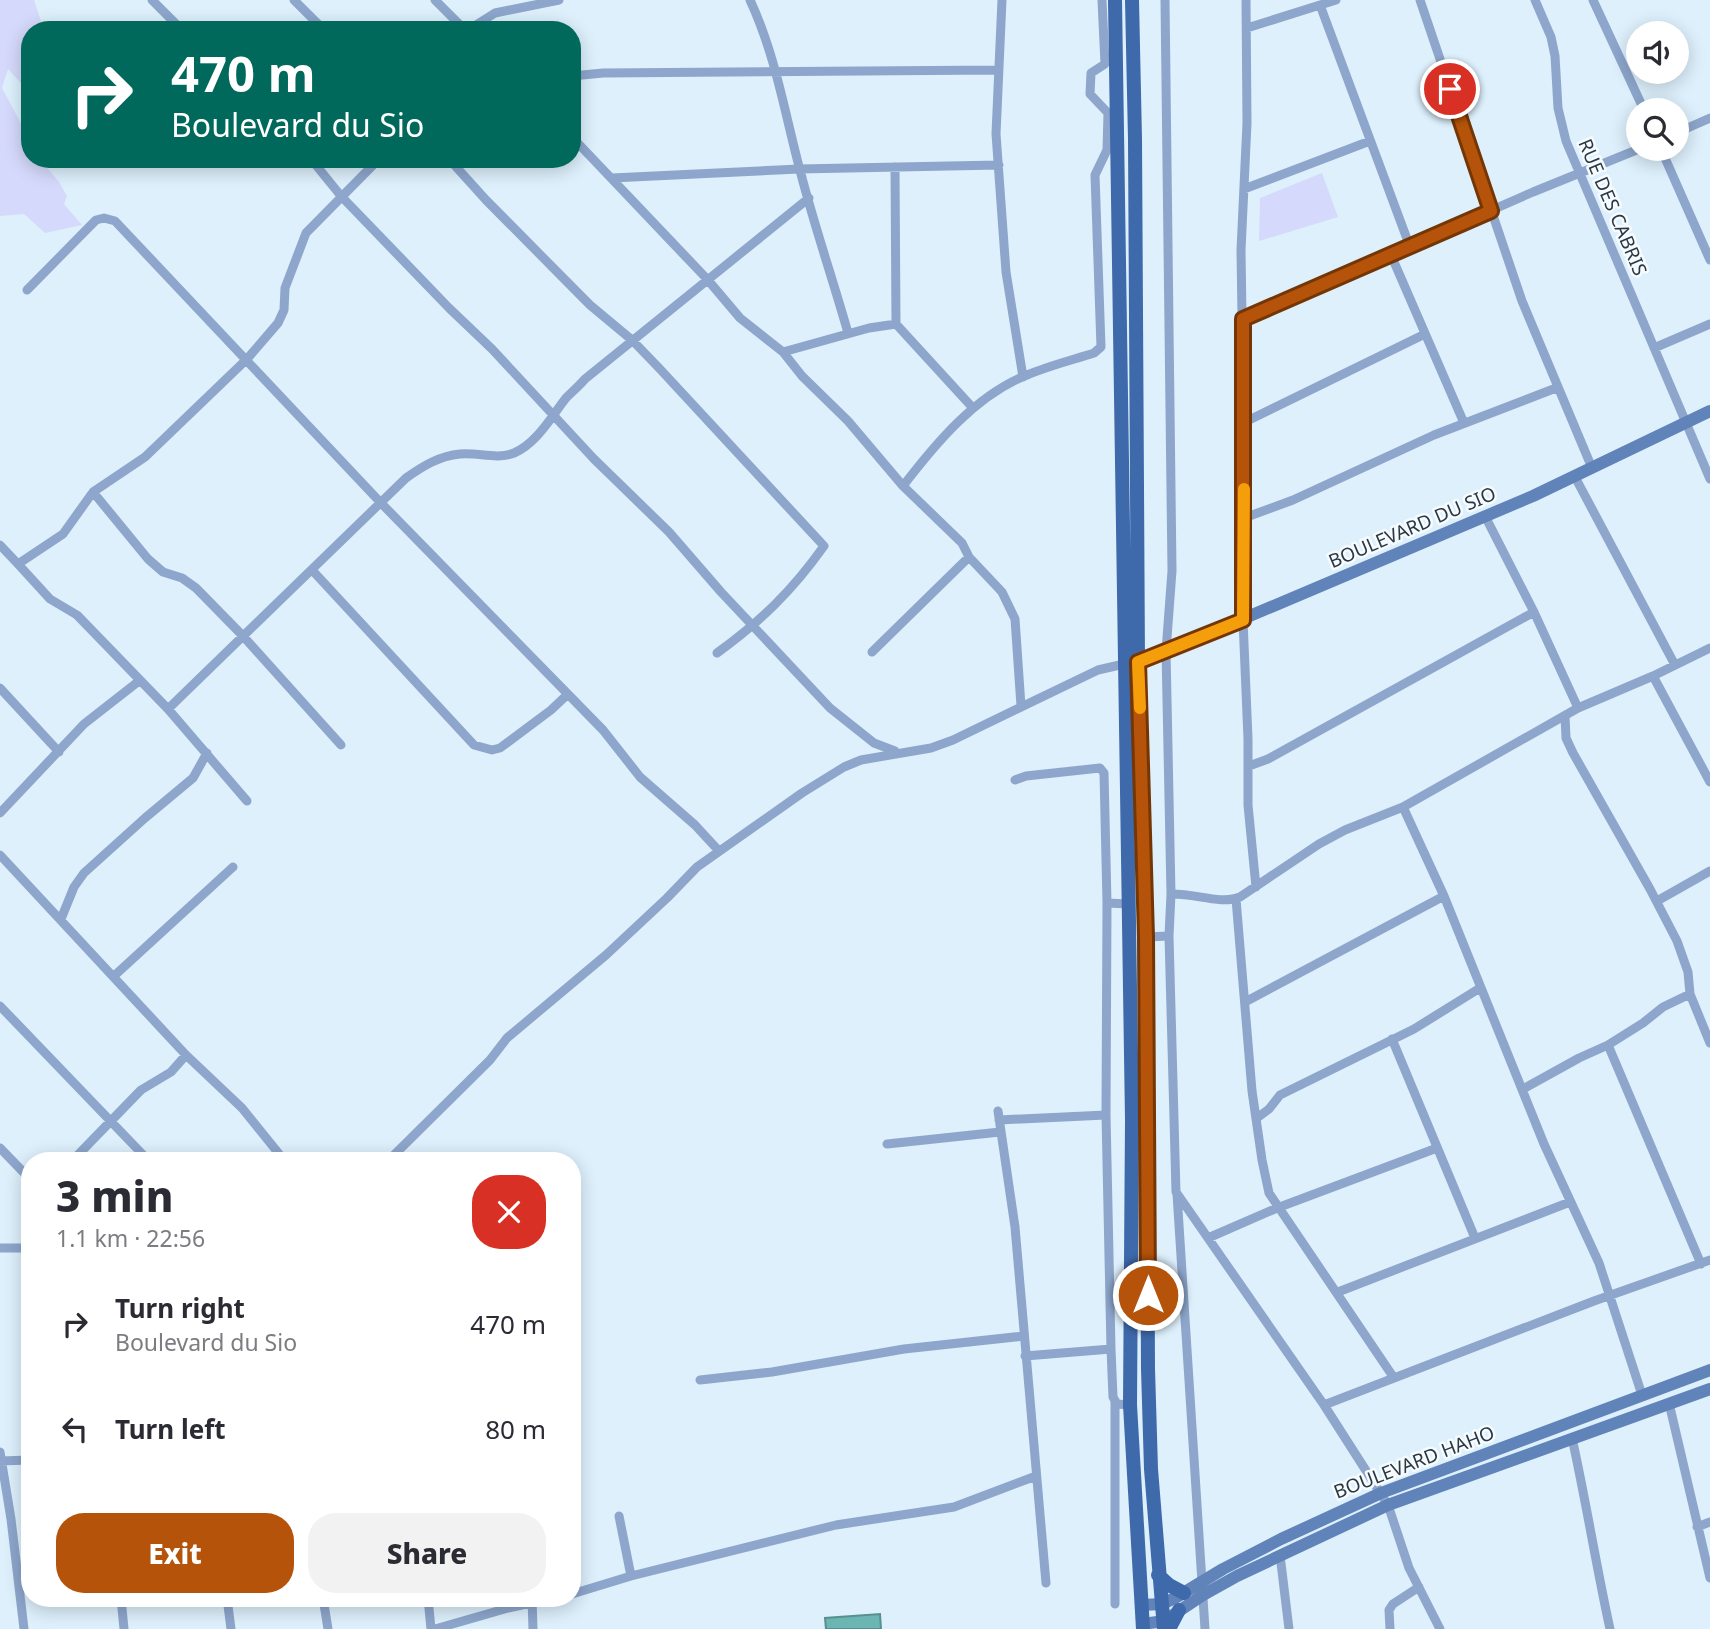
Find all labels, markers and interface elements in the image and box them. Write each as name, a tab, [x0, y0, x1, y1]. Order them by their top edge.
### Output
map controls	[1626, 21, 1689, 161]
button: sound	[1626, 21, 1689, 84]
text: 470 m	[171, 40, 316, 106]
icon: right	[56, 49, 147, 140]
pin	[1420, 59, 1480, 119]
icon: arrive	[1431, 70, 1469, 108]
button: search	[1626, 98, 1689, 161]
text: Boulevard du Sio	[171, 103, 424, 146]
street label: RUE DES CABRIS	[1572, 135, 1654, 279]
street label: BOULEVARD DU SIO	[1324, 480, 1500, 574]
text: 3 min	[56, 1167, 173, 1224]
button: close	[472, 1175, 546, 1249]
text: 1.1 km · 22:56	[56, 1222, 205, 1254]
position arrow	[1111, 1258, 1185, 1332]
text: Turn right	[115, 1290, 245, 1326]
icon: right	[56, 1305, 94, 1343]
text: 470 m	[470, 1306, 546, 1342]
text: Boulevard du Sio	[115, 1326, 297, 1358]
icon: left	[56, 1410, 94, 1448]
text: Turn left	[115, 1411, 226, 1447]
text: 80 m	[485, 1411, 546, 1447]
street label: BOULEVARD HAHO	[1330, 1419, 1498, 1505]
button: Exit	[56, 1513, 294, 1593]
button: Share	[308, 1513, 546, 1593]

